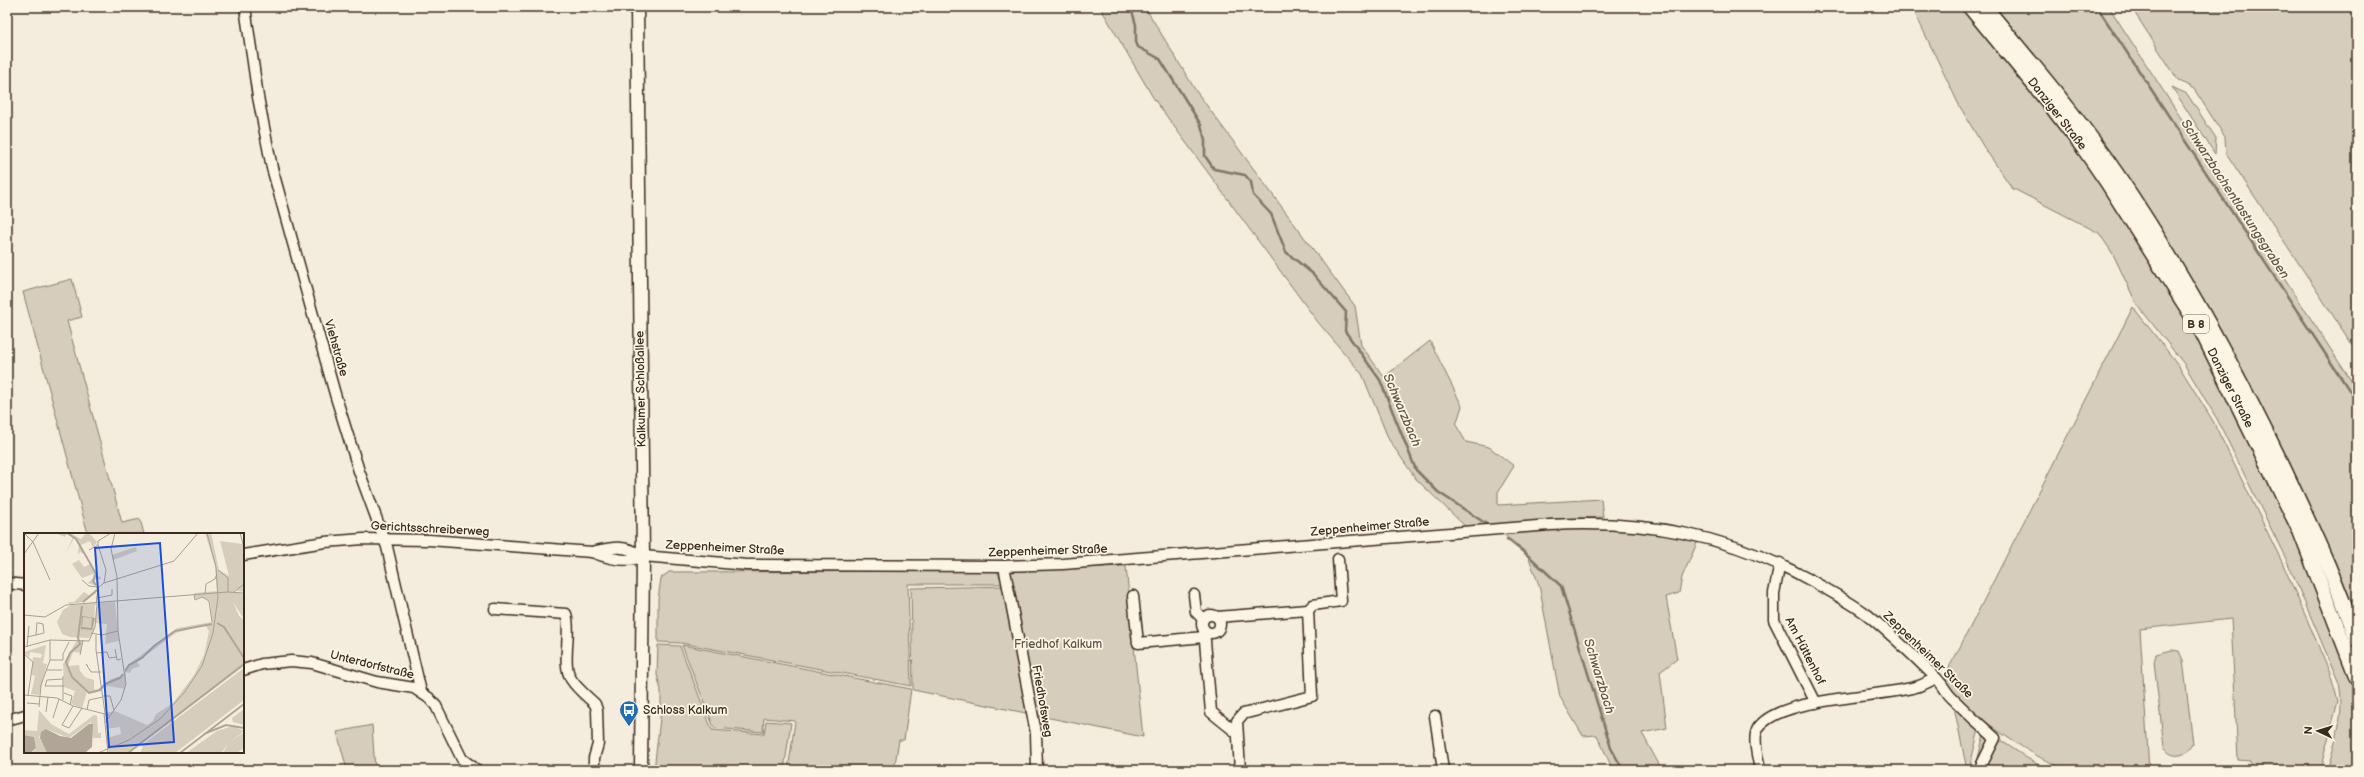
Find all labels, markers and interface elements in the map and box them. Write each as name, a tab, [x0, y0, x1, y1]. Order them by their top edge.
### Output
street label: Danziger Straße	[2024, 75, 2090, 153]
water label: Schwarzbachentlastungsgraben	[2177, 116, 2293, 282]
road number: B 8	[2183, 315, 2209, 333]
street label: Viehstraße	[321, 318, 351, 378]
street label: Kalkumer Schloßallee	[632, 331, 650, 447]
street label: Danziger Straße	[2203, 346, 2257, 430]
water label: Schwarzbach	[1379, 371, 1425, 449]
street label: Zeppenheimer Straße	[1309, 514, 1430, 540]
street label: Gerichtsschreiberweg	[370, 518, 490, 540]
inset map	[24, 533, 244, 753]
street label: Zeppenheimer Straße	[664, 537, 785, 559]
street label: Zeppenheimer Straße	[987, 541, 1108, 561]
street label: Zeppenheimer Straße	[1879, 608, 1976, 702]
street label: Am Hüttenhof	[1782, 615, 1829, 688]
water label: Schwarzbach	[1580, 636, 1618, 716]
park label: Friedhof Kalkum	[1014, 637, 1102, 652]
street label: Unterdorfstraße	[329, 647, 415, 683]
street label: Friedhofsweg	[1028, 664, 1056, 738]
bus stop icon: Schloss Kalkum	[618, 699, 640, 727]
place label: Schloss Kalkum	[643, 703, 727, 718]
north arrow	[2298, 711, 2338, 751]
text: N	[2302, 726, 2315, 735]

